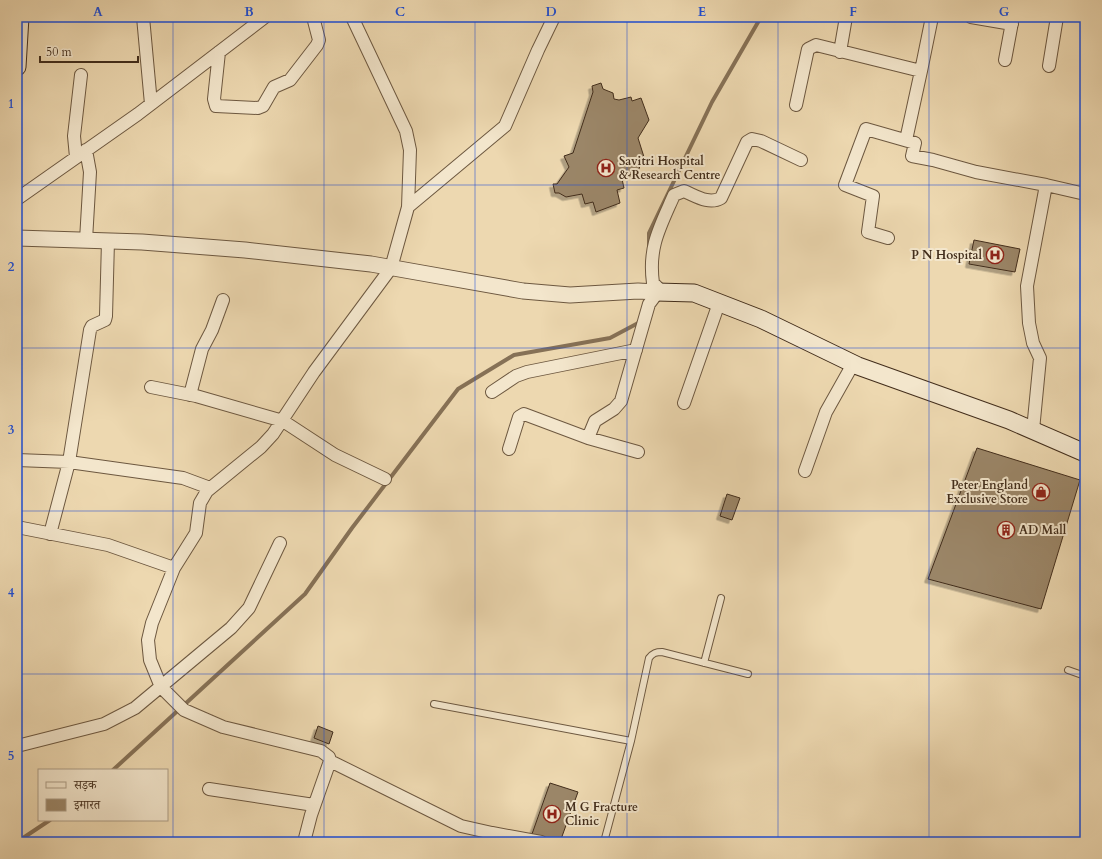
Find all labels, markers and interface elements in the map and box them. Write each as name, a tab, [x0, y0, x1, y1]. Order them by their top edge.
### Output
text: A	[93, 3, 103, 21]
text: B	[244, 3, 254, 21]
text: C	[395, 3, 405, 21]
text: D	[545, 3, 557, 21]
text: E	[698, 3, 706, 21]
text: F	[849, 3, 857, 21]
text: G	[999, 3, 1010, 21]
scale bar	[40, 38, 138, 64]
text: 50 m	[46, 44, 73, 60]
text: 1	[8, 95, 14, 113]
place label: Savitri Hospital & Research Centre	[619, 153, 720, 183]
hospital icon: Savitri Hospital & Research Centre	[596, 158, 616, 178]
hospital icon: P N Hospital	[985, 245, 1005, 265]
place label: P N Hospital	[911, 247, 982, 263]
text: 2	[8, 258, 15, 276]
text: 3	[8, 421, 15, 439]
place label: Peter England Exclusive Store	[946, 477, 1028, 507]
shop icon: Peter England Exclusive Store	[1031, 482, 1051, 502]
building icon: AD Mall	[996, 520, 1016, 540]
place label: AD Mall	[1019, 522, 1067, 538]
text: 4	[8, 584, 15, 602]
text: 5	[8, 747, 14, 765]
legend	[38, 769, 168, 821]
text: सड़क	[73, 777, 98, 793]
text: इमारत	[73, 797, 101, 813]
place label: M G Fracture Clinic	[565, 799, 638, 829]
hospital icon: M G Fracture Clinic	[542, 804, 562, 824]

